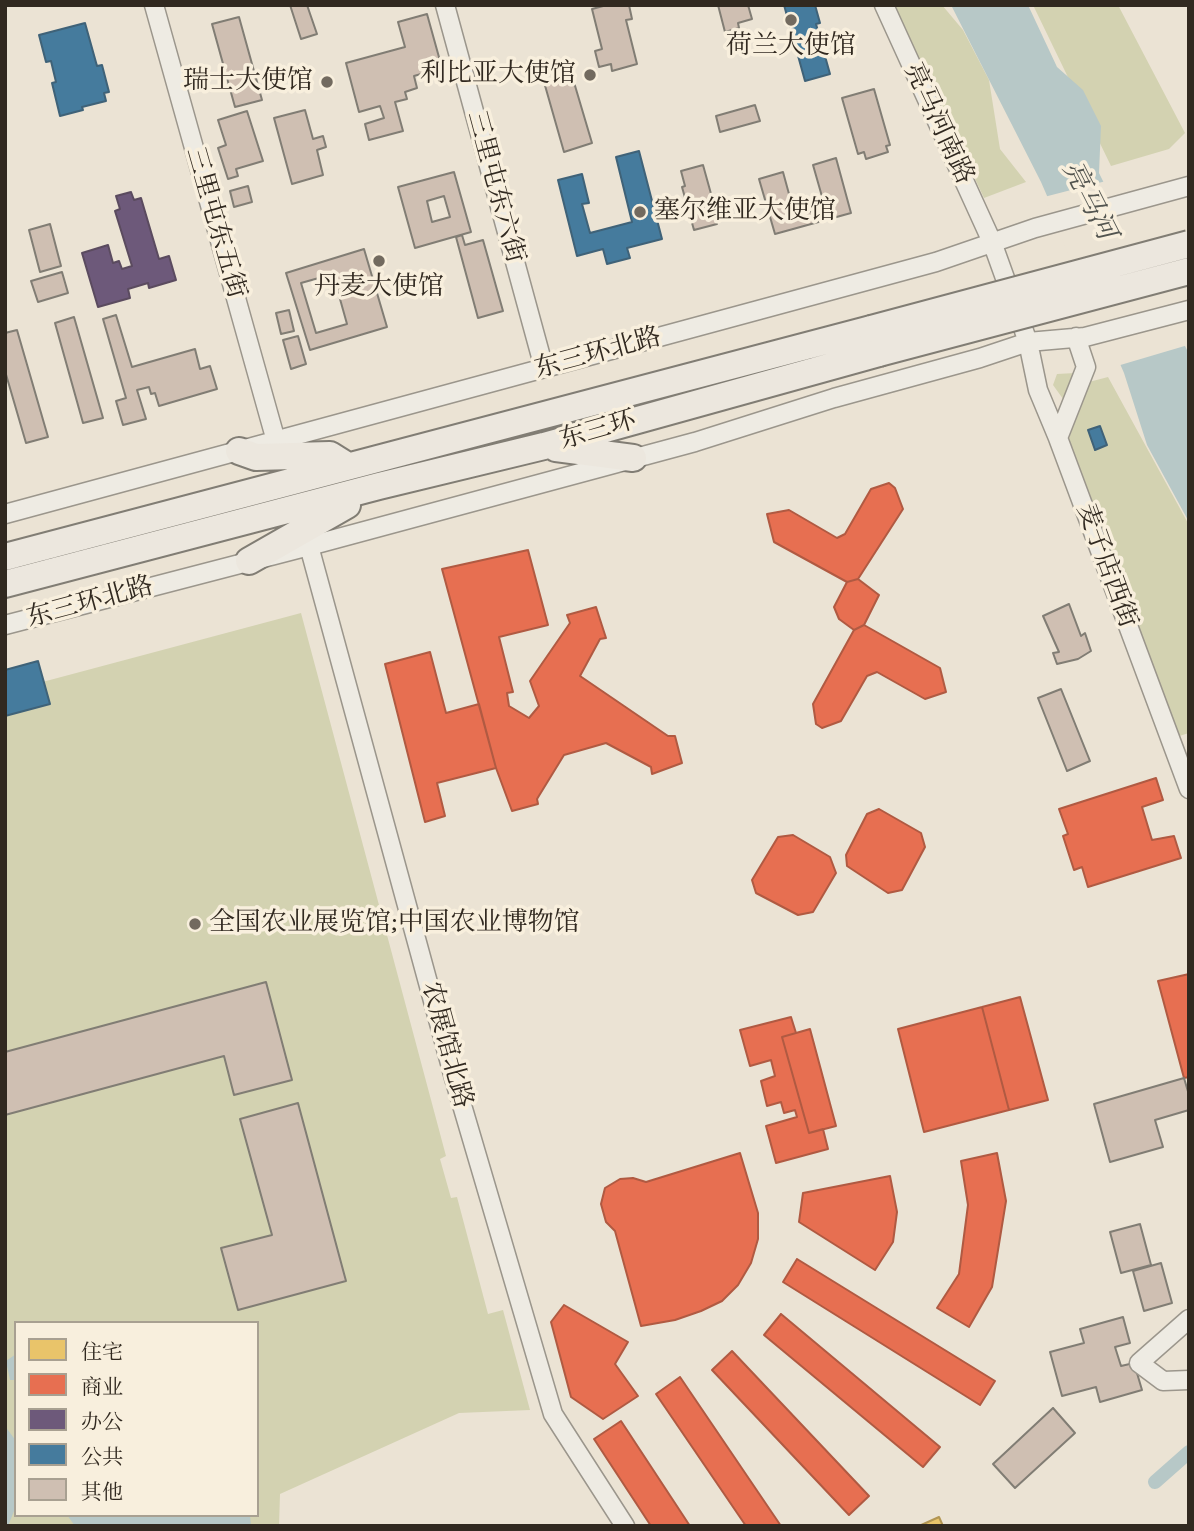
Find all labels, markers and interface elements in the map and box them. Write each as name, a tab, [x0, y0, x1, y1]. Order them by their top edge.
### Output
marker: 荷兰大使馆	[783, 12, 799, 28]
place label: 荷兰大使馆	[726, 31, 856, 63]
street label: 亮马河南路	[896, 58, 980, 190]
place label: 利比亚大使馆	[420, 59, 576, 91]
place label: 瑞士大使馆	[183, 66, 313, 98]
marker: 利比亚大使馆	[582, 67, 598, 83]
marker: 瑞士大使馆	[319, 74, 335, 90]
street label: 三里屯东六街	[460, 108, 530, 266]
street label: 三里屯东五街	[179, 144, 251, 302]
water label: 亮马河	[1054, 156, 1122, 246]
place label: 塞尔维亚大使馆	[654, 196, 836, 228]
marker: 塞尔维亚大使馆	[632, 204, 648, 220]
marker: 丹麦大使馆	[371, 253, 387, 269]
place label: 丹麦大使馆	[314, 272, 444, 304]
street label: 东三环北路	[531, 322, 665, 386]
street label: 东三环	[556, 405, 640, 457]
street label: 麦子店西街	[1069, 500, 1143, 632]
street label: 东三环北路	[23, 571, 157, 635]
place label: 全国农业展览馆;中国农业博物馆	[209, 908, 580, 940]
marker: 全国农业展览馆;中国农业博物馆	[187, 916, 203, 932]
street label: 农展馆北路	[414, 978, 478, 1112]
legend	[14, 1321, 259, 1517]
text: 住宅	[81, 1340, 123, 1364]
text: 商业	[81, 1375, 123, 1399]
text: 办公	[81, 1410, 123, 1434]
text: 公共	[81, 1445, 123, 1469]
text: 其他	[81, 1480, 123, 1504]

